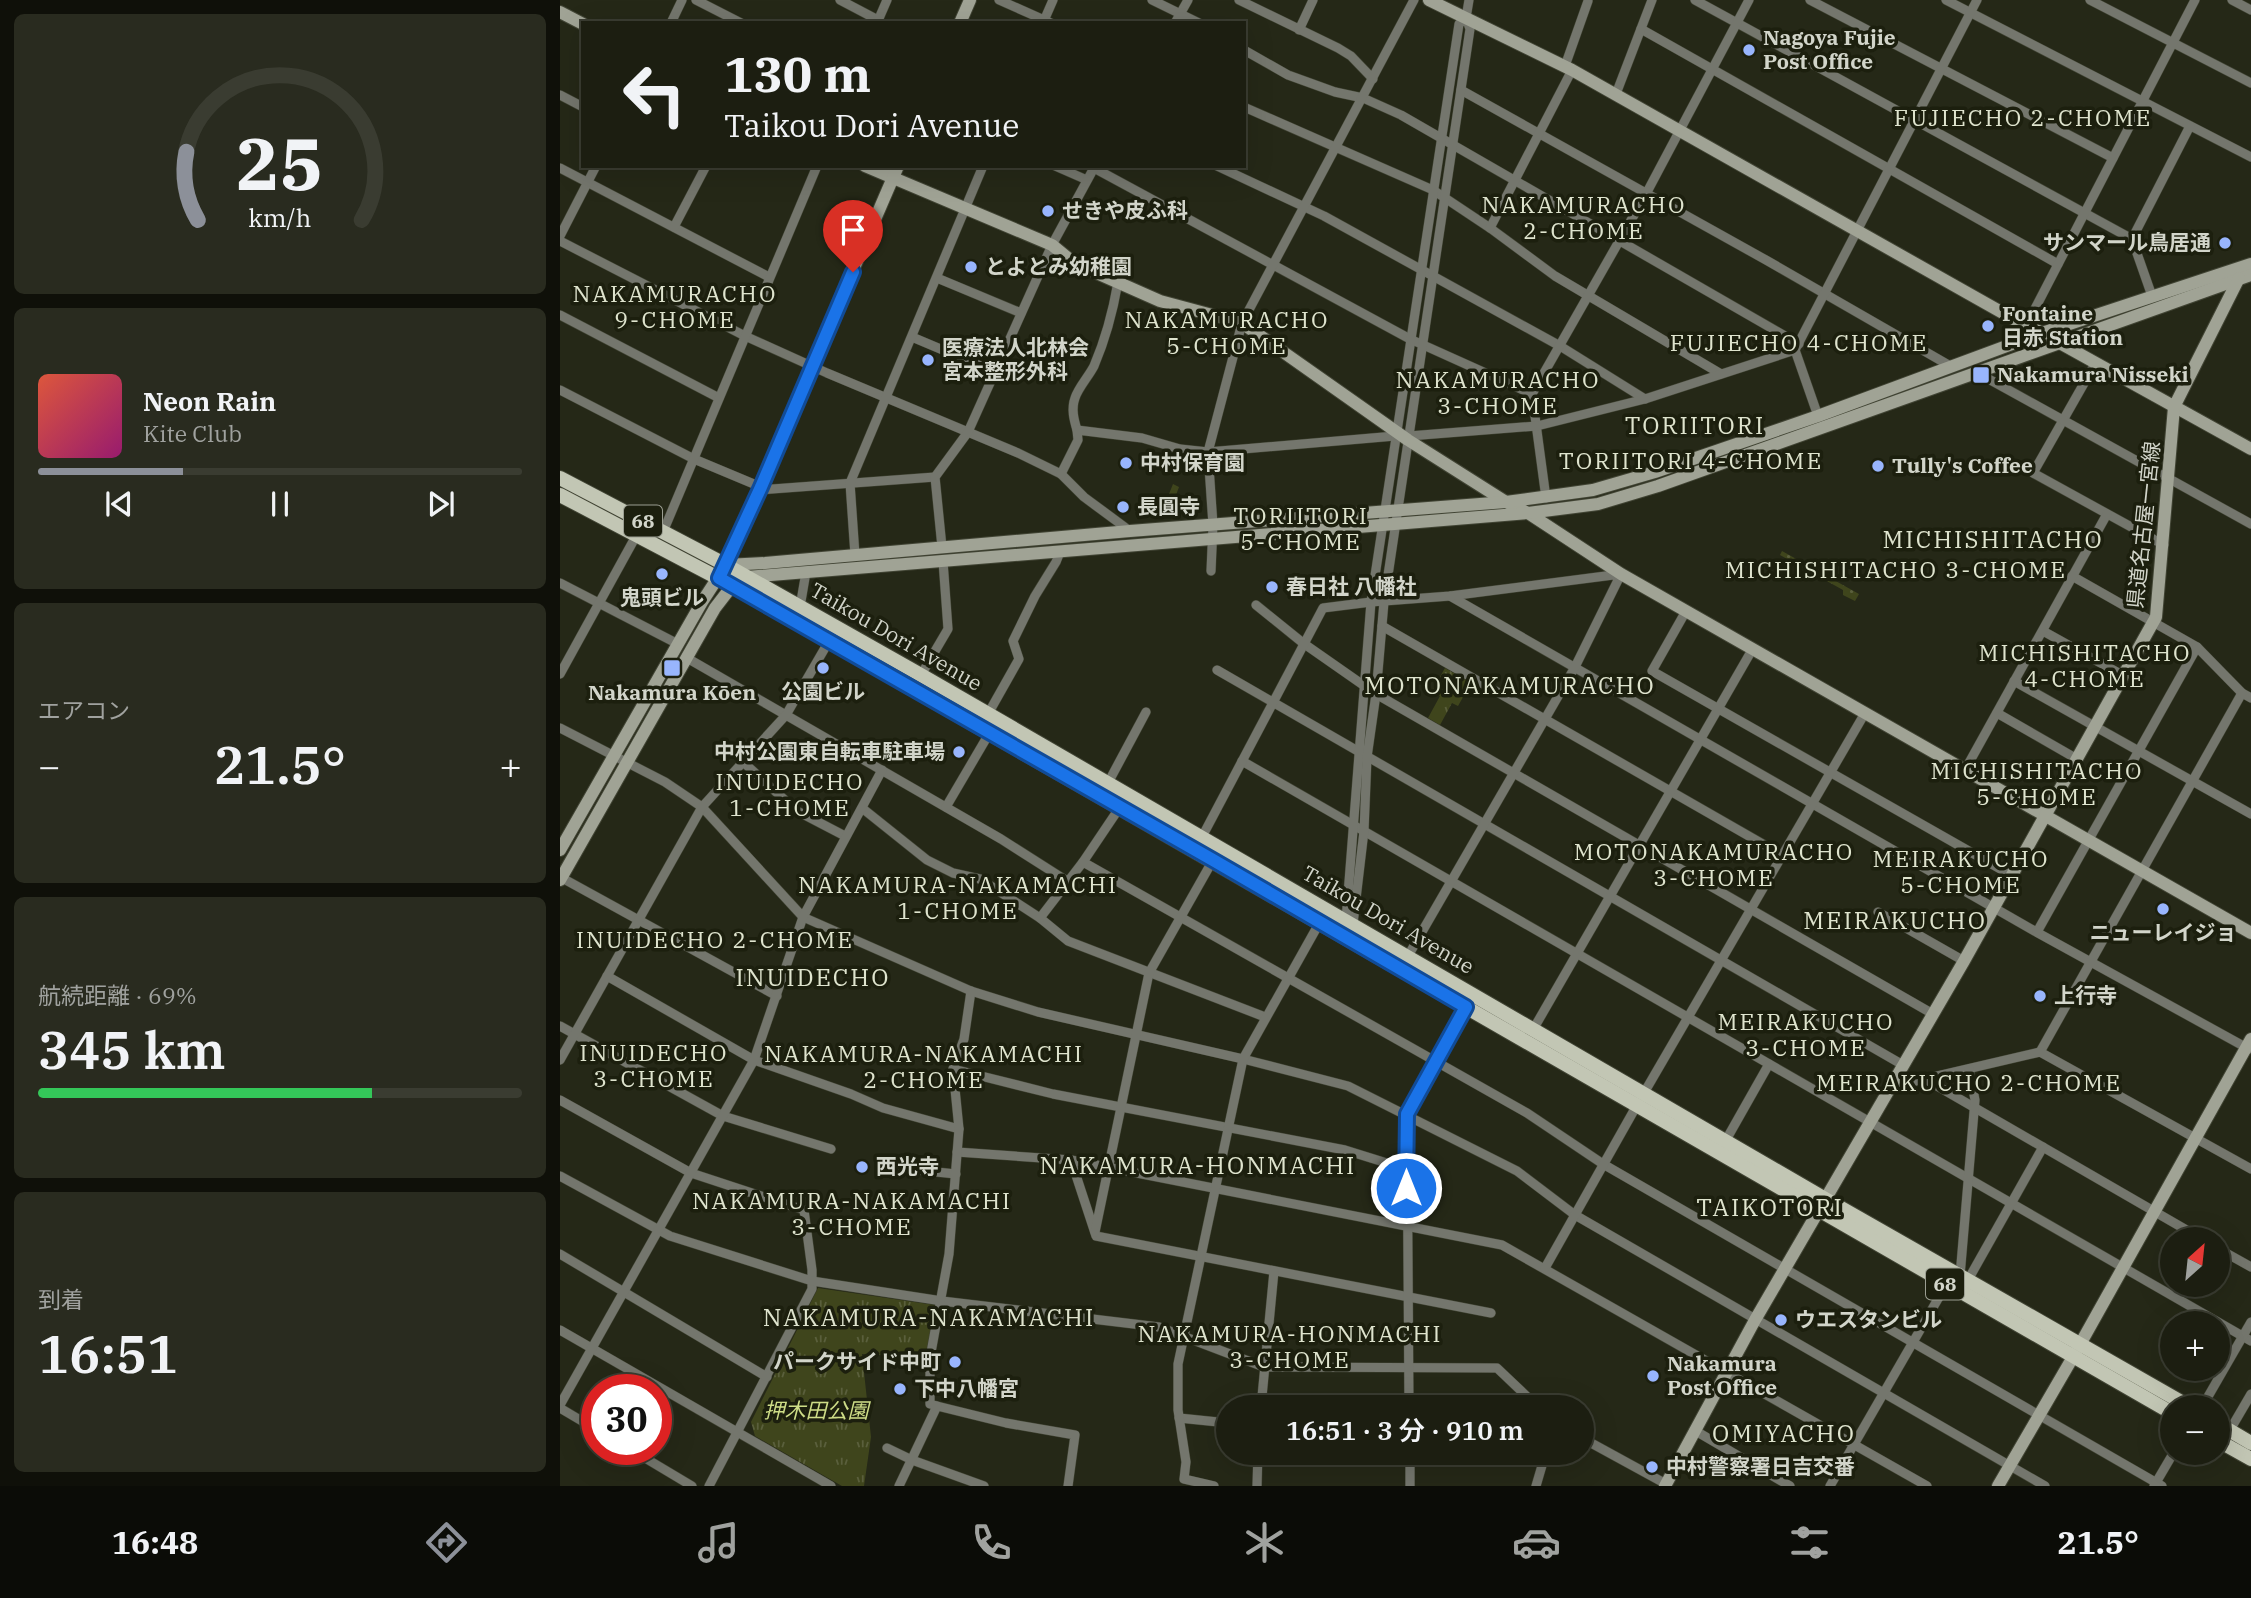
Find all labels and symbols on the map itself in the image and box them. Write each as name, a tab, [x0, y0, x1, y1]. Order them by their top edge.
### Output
place label: Nagoya Fujie Post Office	[1763, 23, 1896, 75]
marker: Nagoya Fujie Post Office	[1741, 42, 1757, 58]
district label: FUJIECHO 2-CHOME	[1894, 102, 2152, 132]
district label: NAKAMURACHO 2-CHOME	[1482, 189, 1686, 245]
place label: せきや皮ふ科	[1062, 196, 1188, 224]
pin	[823, 200, 883, 272]
marker: せきや皮ふ科	[1040, 203, 1056, 219]
place label: サンマール鳥居通	[2043, 228, 2211, 256]
marker: サンマール鳥居通	[2217, 235, 2233, 251]
place label: とよとみ幼稚園	[985, 252, 1132, 280]
marker: とよとみ幼稚園	[963, 259, 979, 275]
district label: NAKAMURACHO 9-CHOME	[573, 278, 777, 334]
place label: Fontaine 日赤 Station	[2002, 299, 2123, 351]
district label: NAKAMURACHO 5-CHOME	[1125, 304, 1329, 360]
marker: Fontaine 日赤 Station	[1980, 318, 1996, 334]
district label: FUJIECHO 4-CHOME	[1670, 327, 1928, 357]
place label: 医療法人北林会 宮本整形外科	[942, 333, 1089, 385]
marker: 医療法人北林会 宮本整形外科	[920, 352, 936, 368]
place label: Nakamura Nisseki	[1997, 360, 2188, 388]
district label: NAKAMURACHO 3-CHOME	[1396, 364, 1600, 420]
marker: Nakamura Nisseki	[1971, 365, 1991, 385]
district label: TORIITORI	[1625, 409, 1765, 441]
street label: 県道名古屋一宮線	[2120, 440, 2166, 610]
district label: TORIITORI 4-CHOME	[1559, 445, 1823, 475]
place label: 中村保育園	[1140, 448, 1245, 476]
place label: Tully's Coffee	[1892, 451, 2033, 479]
marker: 中村保育園	[1118, 455, 1134, 471]
marker: Tully's Coffee	[1870, 458, 1886, 474]
place label: 長圓寺	[1137, 492, 1200, 520]
marker: 長圓寺	[1115, 499, 1131, 515]
district label: TORIITORI 5-CHOME	[1233, 500, 1369, 556]
road number: 68	[624, 506, 662, 536]
district label: MICHISHITACHO	[1882, 523, 2104, 555]
district label: MICHISHITACHO 3-CHOME	[1725, 554, 2067, 584]
marker: 鬼頭ビル	[654, 566, 670, 582]
place label: 春日社 八幡社	[1286, 572, 1417, 600]
street label: Taikou Dori Avenue	[806, 576, 987, 697]
marker: 春日社 八幡社	[1264, 579, 1280, 595]
place label: 鬼頭ビル	[620, 583, 704, 611]
district label: MICHISHITACHO 4-CHOME	[1978, 637, 2192, 693]
marker: Nakamura Kōen	[662, 658, 682, 678]
marker: 公園ビル	[815, 660, 831, 676]
district label: MOTONAKAMURACHO	[1364, 669, 1656, 701]
place label: 公園ビル	[781, 677, 865, 705]
place label: Nakamura Kōen	[588, 678, 756, 706]
place label: 中村公園東自転車駐車場	[714, 737, 945, 765]
marker: 中村公園東自転車駐車場	[951, 744, 967, 760]
district label: MICHISHITACHO 5-CHOME	[1930, 755, 2144, 811]
district label: INUIDECHO 1-CHOME	[715, 766, 865, 822]
district label: MOTONAKAMURACHO 3-CHOME	[1574, 836, 1854, 892]
district label: MEIRAKUCHO 5-CHOME	[1873, 843, 2049, 899]
street label: Taikou Dori Avenue	[1298, 859, 1479, 980]
district label: NAKAMURA-NAKAMACHI 1-CHOME	[798, 869, 1118, 925]
marker: ニューレイジョ	[2155, 901, 2171, 917]
district label: MEIRAKUCHO	[1803, 904, 1987, 936]
place label: ニューレイジョ	[2090, 918, 2237, 946]
district label: INUIDECHO 2-CHOME	[576, 924, 854, 954]
district label: INUIDECHO	[736, 961, 890, 993]
place label: 上行寺	[2054, 981, 2117, 1009]
marker: 上行寺	[2032, 988, 2048, 1004]
district label: MEIRAKUCHO 3-CHOME	[1718, 1006, 1894, 1062]
district label: INUIDECHO 3-CHOME	[579, 1037, 729, 1093]
district label: NAKAMURA-NAKAMACHI 2-CHOME	[764, 1038, 1084, 1094]
district label: MEIRAKUCHO 2-CHOME	[1816, 1067, 2122, 1097]
district label: NAKAMURA-HONMACHI	[1040, 1149, 1356, 1181]
position arrow	[1369, 1151, 1443, 1225]
place label: 西光寺	[876, 1152, 939, 1180]
marker: 西光寺	[854, 1159, 870, 1175]
district label: NAKAMURA-NAKAMACHI 3-CHOME	[692, 1185, 1012, 1241]
district label: TAIKOTORI	[1696, 1191, 1844, 1223]
north arrow	[2160, 1227, 2230, 1297]
road number: 68	[1926, 1268, 1964, 1300]
district label: NAKAMURA-NAKAMACHI	[763, 1301, 1095, 1333]
place label: ウエスタンビル	[1795, 1305, 1942, 1333]
marker: ウエスタンビル	[1773, 1312, 1789, 1328]
district label: NAKAMURA-HONMACHI 3-CHOME	[1137, 1318, 1443, 1374]
place label: パークサイド中町	[773, 1347, 941, 1375]
place label: Nakamura Post Office	[1667, 1349, 1777, 1401]
marker: パークサイド中町	[947, 1354, 963, 1370]
marker: Nakamura Post Office	[1645, 1368, 1661, 1384]
speed limit sign: 30	[581, 1374, 672, 1465]
place label: 下中八幡宮	[914, 1374, 1019, 1402]
marker: 下中八幡宮	[892, 1381, 908, 1397]
park label: 押木田公園	[764, 1396, 871, 1424]
district label: OMIYACHO	[1712, 1417, 1856, 1449]
place label: 中村警察署日吉交番	[1666, 1452, 1855, 1480]
marker: 中村警察署日吉交番	[1644, 1459, 1660, 1475]

